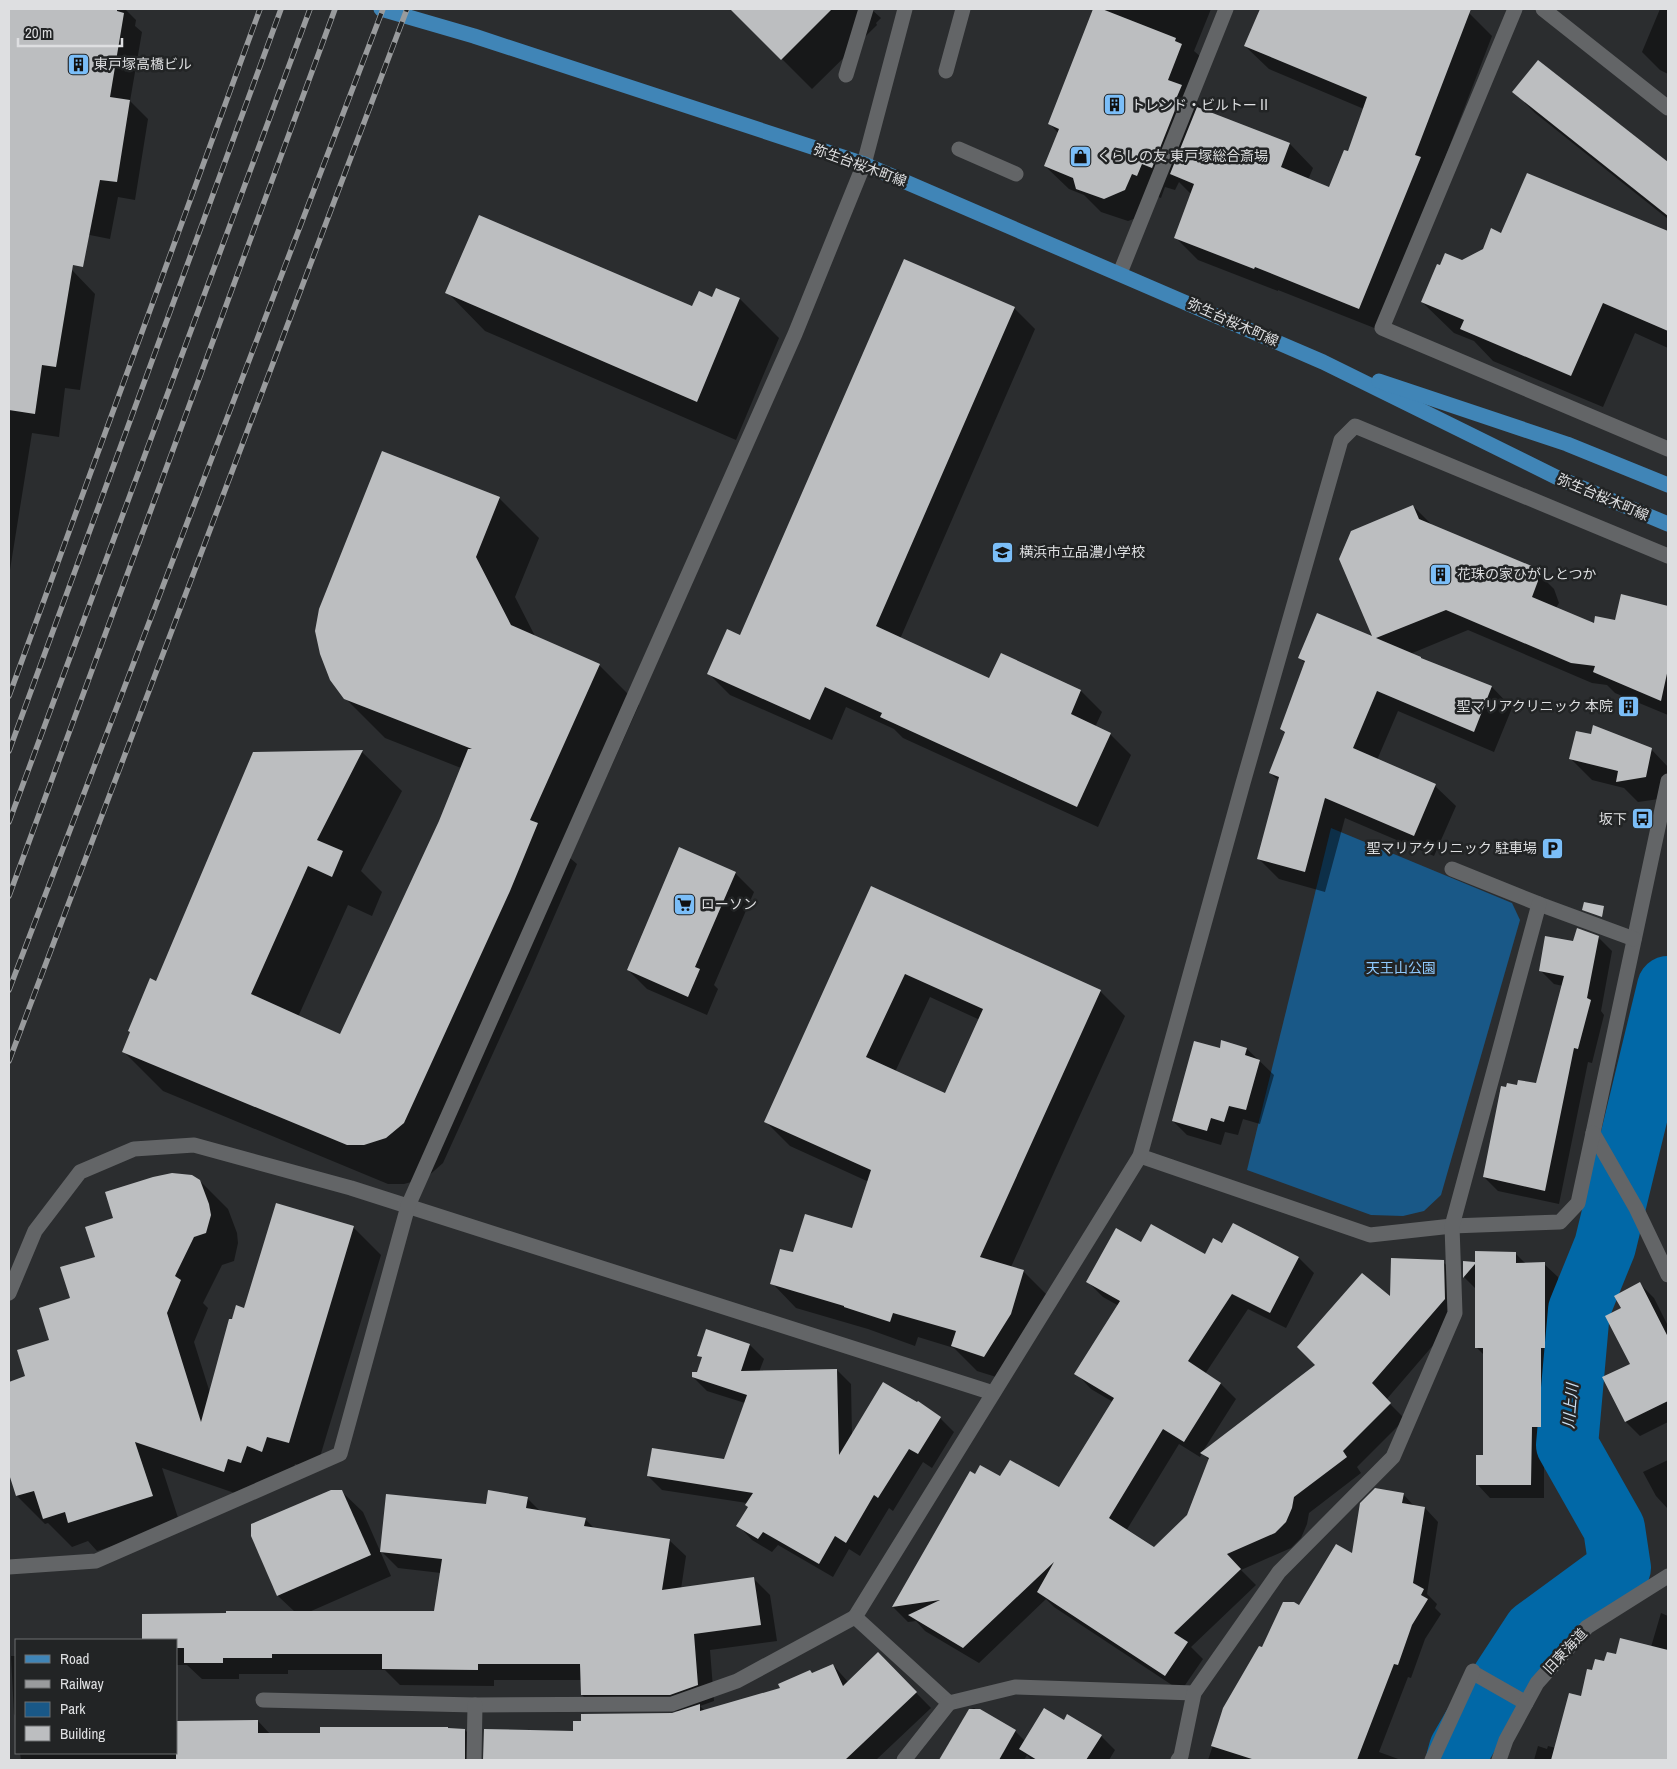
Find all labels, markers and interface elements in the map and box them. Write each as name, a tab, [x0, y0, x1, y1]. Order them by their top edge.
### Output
scale bar	[18, 15, 121, 47]
text: 20 m	[25, 22, 52, 43]
building icon: 東戸塚高橋ビル	[66, 52, 90, 76]
place label: 東戸塚高橋ビル	[94, 55, 192, 73]
building icon: トレンド・ビルトーⅡ	[1103, 93, 1127, 117]
place label: トレンド・ビルトーⅡ	[1131, 96, 1271, 114]
street label: 弥生台桜木町線	[811, 140, 909, 190]
shop icon: くらしの友 東戸塚総合斎場	[1069, 144, 1093, 168]
place label: くらしの友 東戸塚総合斎場	[1097, 147, 1268, 165]
street label: 弥生台桜木町線	[1185, 294, 1281, 350]
street label: 弥生台桜木町線	[1554, 470, 1652, 524]
school or university icon: 横浜市立品濃小学校	[991, 540, 1015, 564]
place label: 横浜市立品濃小学校	[1019, 543, 1145, 561]
building icon: 花珠の家ひがしとつか	[1429, 562, 1453, 586]
place label: 花珠の家ひがしとつか	[1457, 565, 1596, 583]
building icon: 聖マリアクリニック 本院	[1617, 694, 1641, 718]
place label: 聖マリアクリニック 本院	[1457, 697, 1613, 715]
bus stop icon: 坂下	[1631, 807, 1655, 831]
place label: 坂下	[1599, 810, 1627, 828]
parking icon: 聖マリアクリニック 駐車場	[1541, 836, 1565, 860]
place label: 聖マリアクリニック 駐車場	[1367, 839, 1537, 857]
supermarket icon: ローソン	[673, 892, 697, 916]
place label: ローソン	[701, 895, 757, 913]
park label: 天王山公園	[1366, 959, 1436, 977]
water label: 川上川	[1558, 1381, 1583, 1429]
street label: 旧東海道	[1539, 1624, 1591, 1678]
legend	[15, 1639, 178, 1754]
text: Road	[60, 1648, 89, 1669]
text: Railway	[60, 1673, 105, 1694]
text: Park	[60, 1698, 86, 1719]
text: Building	[60, 1723, 105, 1744]

